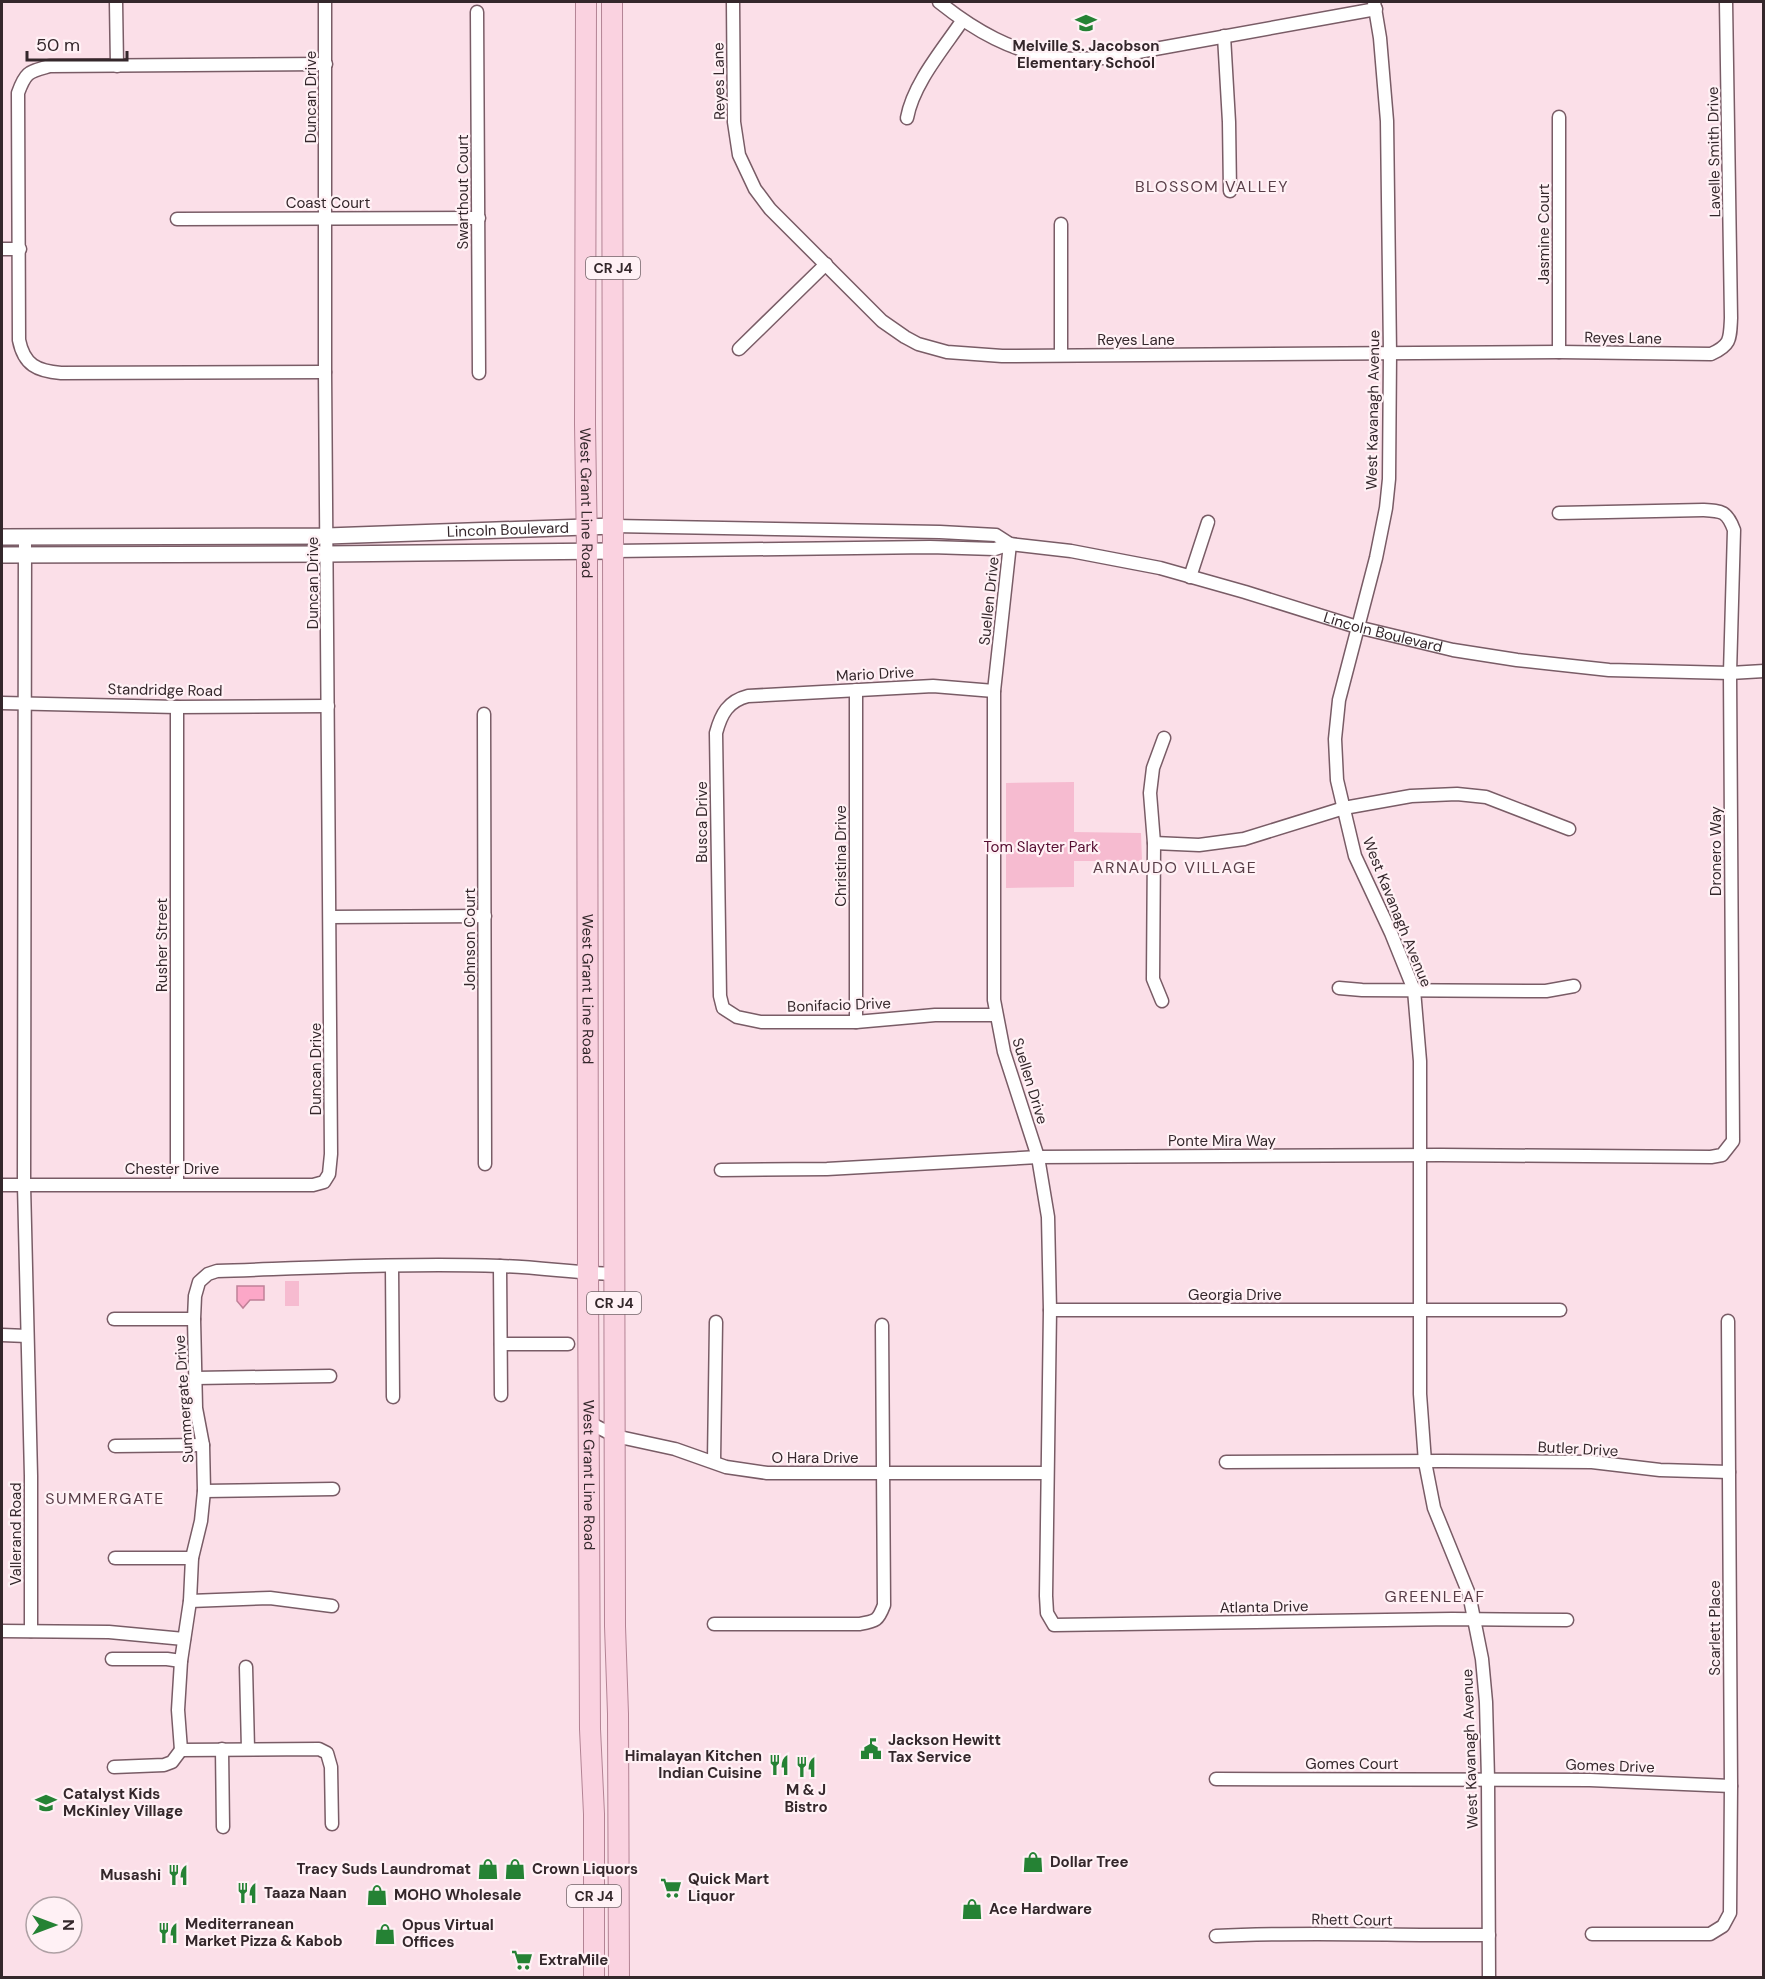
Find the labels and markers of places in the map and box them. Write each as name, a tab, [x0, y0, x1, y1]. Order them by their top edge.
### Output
school or university icon: Melville S. Jacobson Elementary School	[1074, 11, 1098, 35]
place label: Melville S. Jacobson Elementary School	[1012, 36, 1160, 73]
place label: Jackson Hewitt Tax Service	[888, 1730, 1001, 1767]
public building icon: Jackson Hewitt Tax Service	[859, 1737, 883, 1761]
place label: Himalayan Kitchen Indian Cuisine	[625, 1746, 762, 1783]
restaurant icon: Himalayan Kitchen Indian Cuisine	[767, 1753, 791, 1777]
restaurant icon: M & J Bistro	[794, 1755, 818, 1779]
place label: M & J Bistro	[784, 1780, 828, 1817]
place label: Catalyst Kids McKinley Village	[63, 1784, 183, 1821]
school or university icon: Catalyst Kids McKinley Village	[34, 1791, 58, 1815]
shop icon: Dollar Tree	[1021, 1850, 1045, 1874]
place label: Dollar Tree	[1050, 1852, 1129, 1872]
shop icon: Tracy Suds Laundromat	[476, 1857, 500, 1881]
shop icon: Crown Liquors	[503, 1857, 527, 1881]
place label: Tracy Suds Laundromat	[297, 1859, 471, 1879]
place label: Crown Liquors	[532, 1859, 638, 1879]
restaurant icon: Musashi	[166, 1863, 190, 1887]
place label: Musashi	[100, 1865, 161, 1885]
place label: Quick Mart Liquor	[688, 1869, 769, 1906]
supermarket icon: Quick Mart Liquor	[659, 1876, 683, 1900]
restaurant icon: Taaza Naan	[235, 1881, 259, 1905]
place label: Taaza Naan	[264, 1883, 347, 1903]
shop icon: MOHO Wholesale	[365, 1883, 389, 1907]
place label: MOHO Wholesale	[394, 1885, 522, 1905]
shop icon: Ace Hardware	[960, 1897, 984, 1921]
place label: Ace Hardware	[989, 1899, 1092, 1919]
place label: Mediterranean Market Pizza & Kabob	[185, 1914, 343, 1951]
place label: Opus Virtual Offices	[402, 1915, 494, 1952]
restaurant icon: Mediterranean Market Pizza & Kabob	[156, 1921, 180, 1945]
shop icon: Opus Virtual Offices	[373, 1922, 397, 1946]
supermarket icon: ExtraMile	[510, 1948, 534, 1972]
place label: ExtraMile	[539, 1950, 608, 1970]

